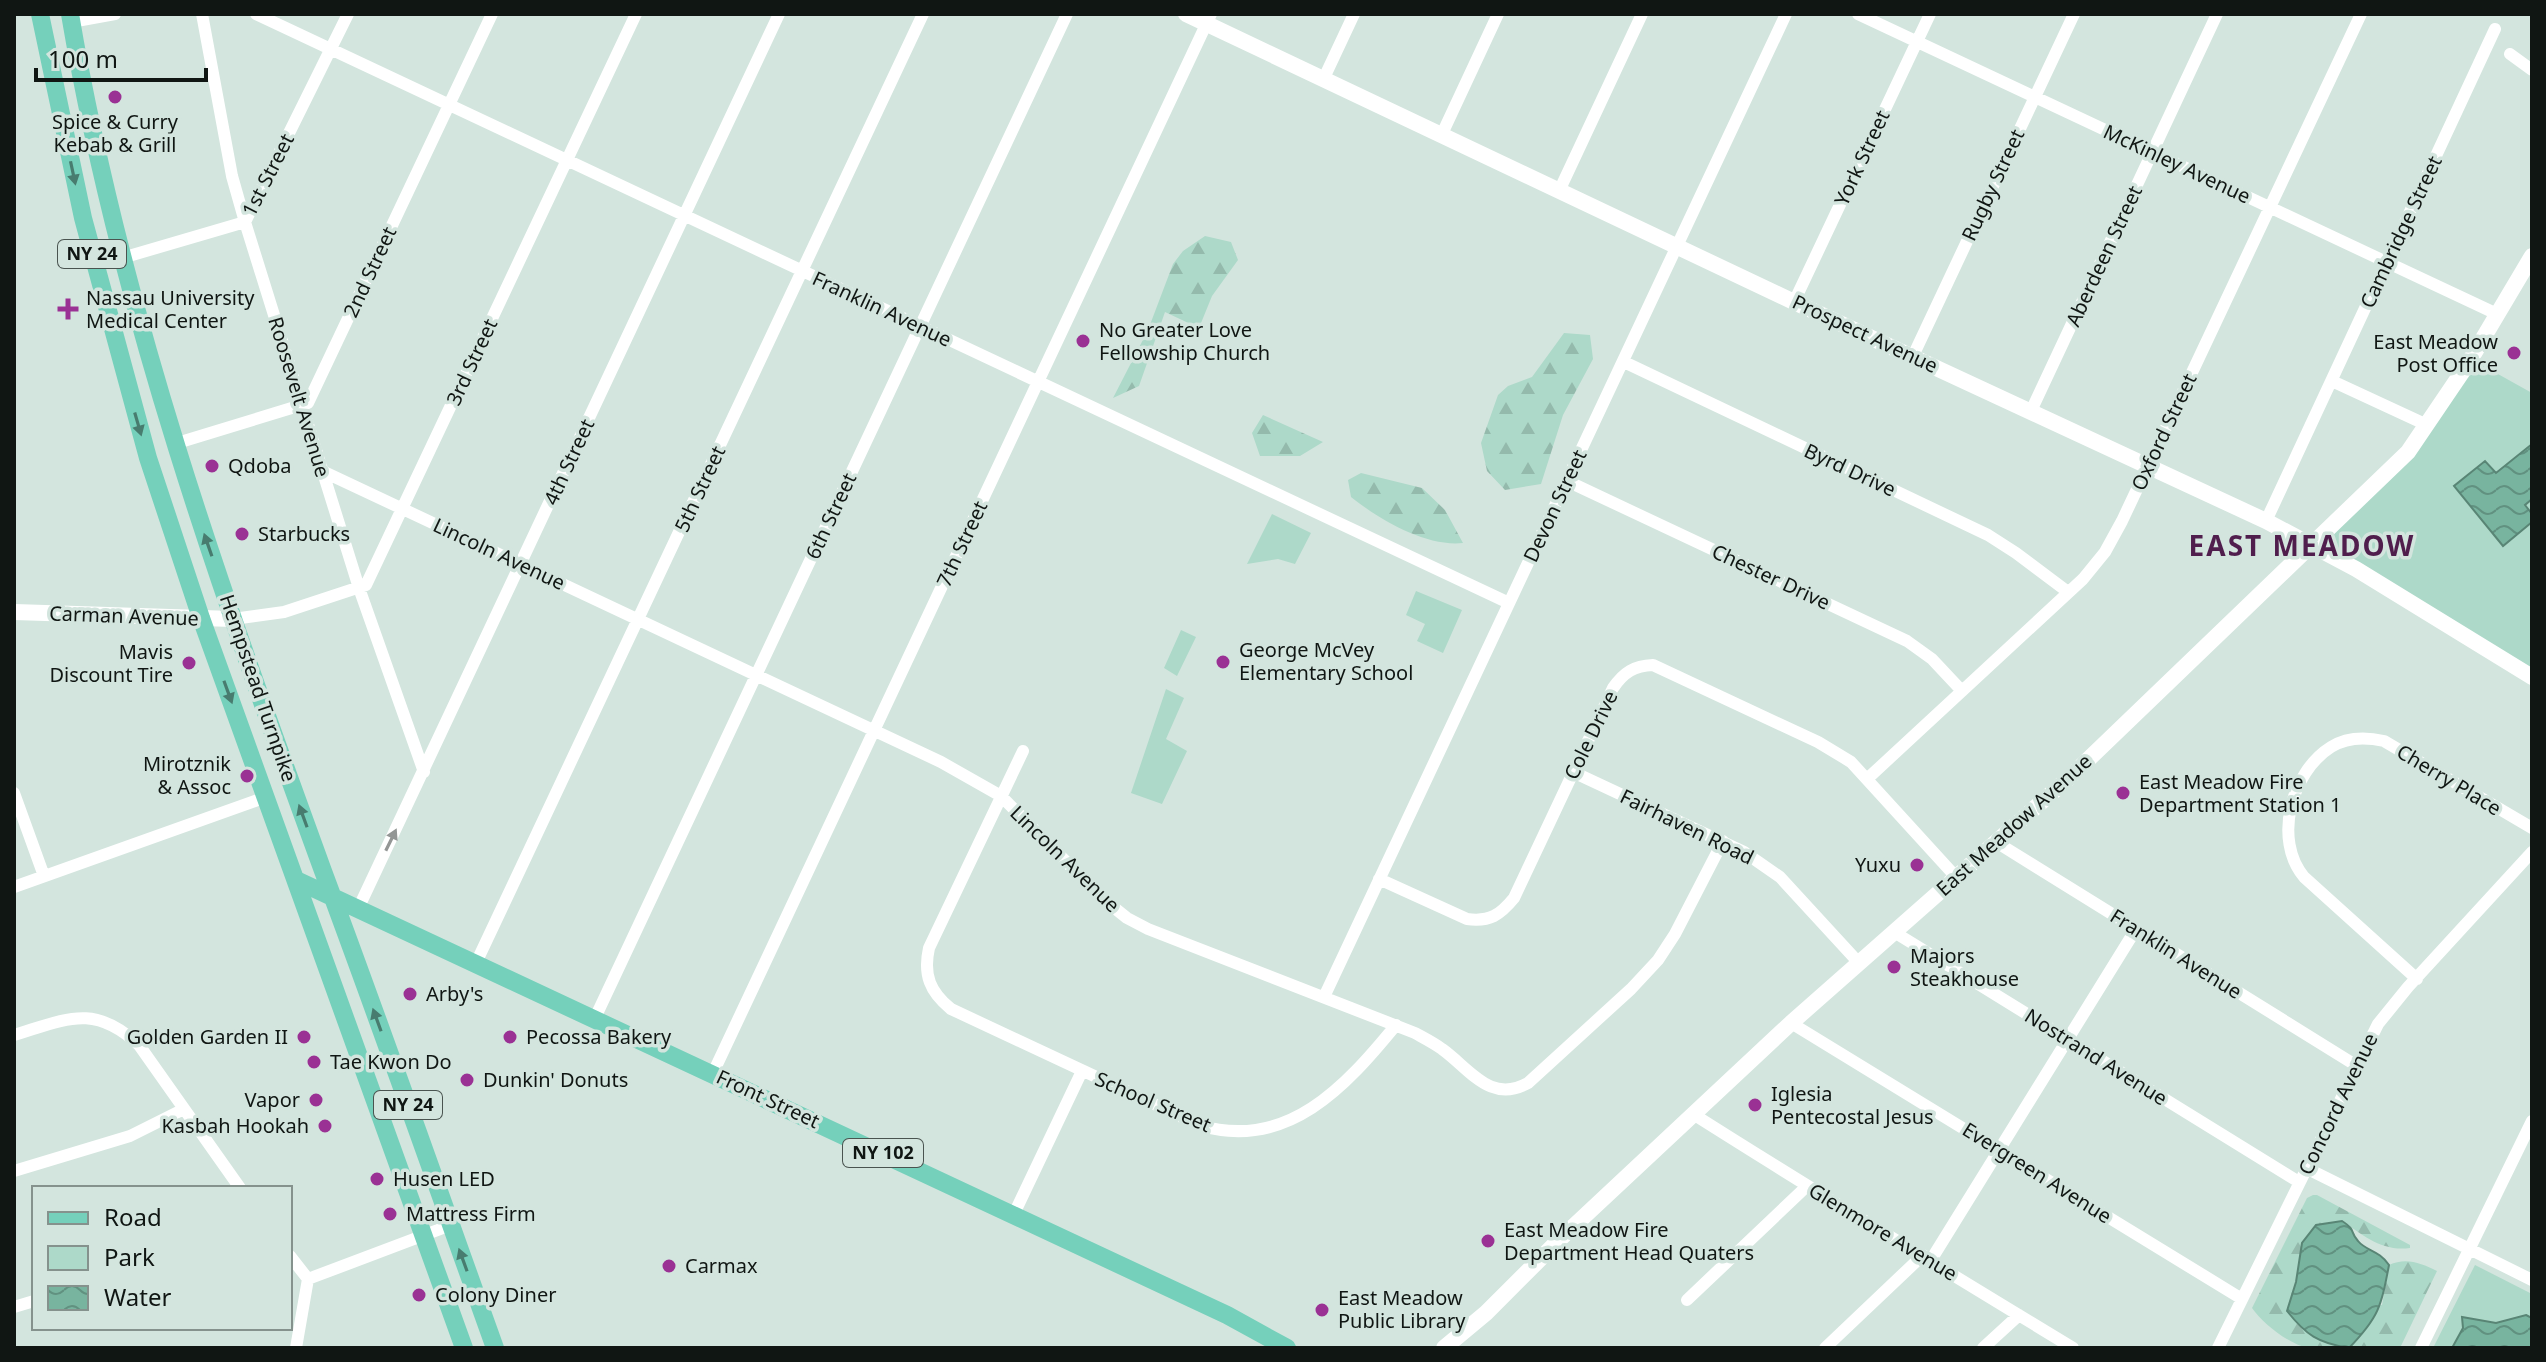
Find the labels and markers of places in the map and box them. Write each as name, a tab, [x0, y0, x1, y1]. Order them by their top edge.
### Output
marker: Spice & Curry Kebab & Grill	[106, 88, 124, 106]
place label: Spice & Curry Kebab & Grill	[52, 108, 179, 158]
place label: Nassau University Medical Center	[86, 284, 255, 334]
marker: Nassau University Medical Center	[57, 298, 79, 320]
place label: No Greater Love Fellowship Church	[1099, 316, 1270, 366]
place label: East Meadow Post Office	[2373, 328, 2498, 378]
marker: No Greater Love Fellowship Church	[1074, 332, 1092, 350]
marker: East Meadow Post Office	[2505, 344, 2523, 362]
place label: Qdoba	[228, 452, 292, 479]
marker: Qdoba	[203, 457, 221, 475]
place label: Starbucks	[258, 520, 350, 547]
marker: Starbucks	[233, 525, 251, 543]
place label: George McVey Elementary School	[1239, 636, 1413, 686]
place label: Mavis Discount Tire	[49, 638, 173, 688]
marker: George McVey Elementary School	[1214, 653, 1232, 671]
marker: Mavis Discount Tire	[180, 654, 198, 672]
place label: Mirotznik & Assoc	[143, 750, 231, 800]
marker: Mirotznik & Assoc	[238, 767, 256, 785]
place label: East Meadow Fire Department Station 1	[2139, 768, 2342, 818]
marker: East Meadow Fire Department Station 1	[2114, 784, 2132, 802]
place label: Yuxu	[1855, 851, 1901, 878]
marker: Yuxu	[1908, 856, 1926, 874]
place label: Majors Steakhouse	[1910, 942, 2019, 992]
marker: Majors Steakhouse	[1885, 958, 1903, 976]
place label: Arby's	[426, 980, 483, 1007]
marker: Arby's	[401, 985, 419, 1003]
place label: Golden Garden II	[127, 1023, 288, 1050]
place label: Pecossa Bakery	[526, 1023, 672, 1050]
marker: Golden Garden II	[295, 1028, 313, 1046]
marker: Pecossa Bakery	[501, 1028, 519, 1046]
place label: Tae Kwon Do	[330, 1048, 452, 1075]
marker: Tae Kwon Do	[305, 1053, 323, 1071]
place label: Dunkin' Donuts	[483, 1066, 628, 1093]
marker: Dunkin' Donuts	[458, 1071, 476, 1089]
place label: Iglesia Pentecostal Jesus	[1771, 1080, 1934, 1130]
place label: Vapor	[245, 1086, 300, 1113]
marker: Vapor	[307, 1091, 325, 1109]
marker: Iglesia Pentecostal Jesus	[1746, 1096, 1764, 1114]
place label: Kasbah Hookah	[161, 1112, 309, 1139]
marker: Kasbah Hookah	[316, 1117, 334, 1135]
place label: Husen LED	[393, 1165, 495, 1192]
marker: Husen LED	[368, 1170, 386, 1188]
place label: Mattress Firm	[406, 1200, 536, 1227]
marker: Mattress Firm	[381, 1205, 399, 1223]
place label: East Meadow Fire Department Head Quaters	[1504, 1216, 1754, 1266]
marker: East Meadow Fire Department Head Quaters	[1479, 1232, 1497, 1250]
place label: Carmax	[685, 1252, 758, 1279]
marker: Carmax	[660, 1257, 678, 1275]
place label: Colony Diner	[435, 1281, 556, 1308]
place label: East Meadow Public Library	[1338, 1284, 1466, 1334]
marker: Colony Diner	[410, 1286, 428, 1304]
marker: East Meadow Public Library	[1313, 1301, 1331, 1319]

